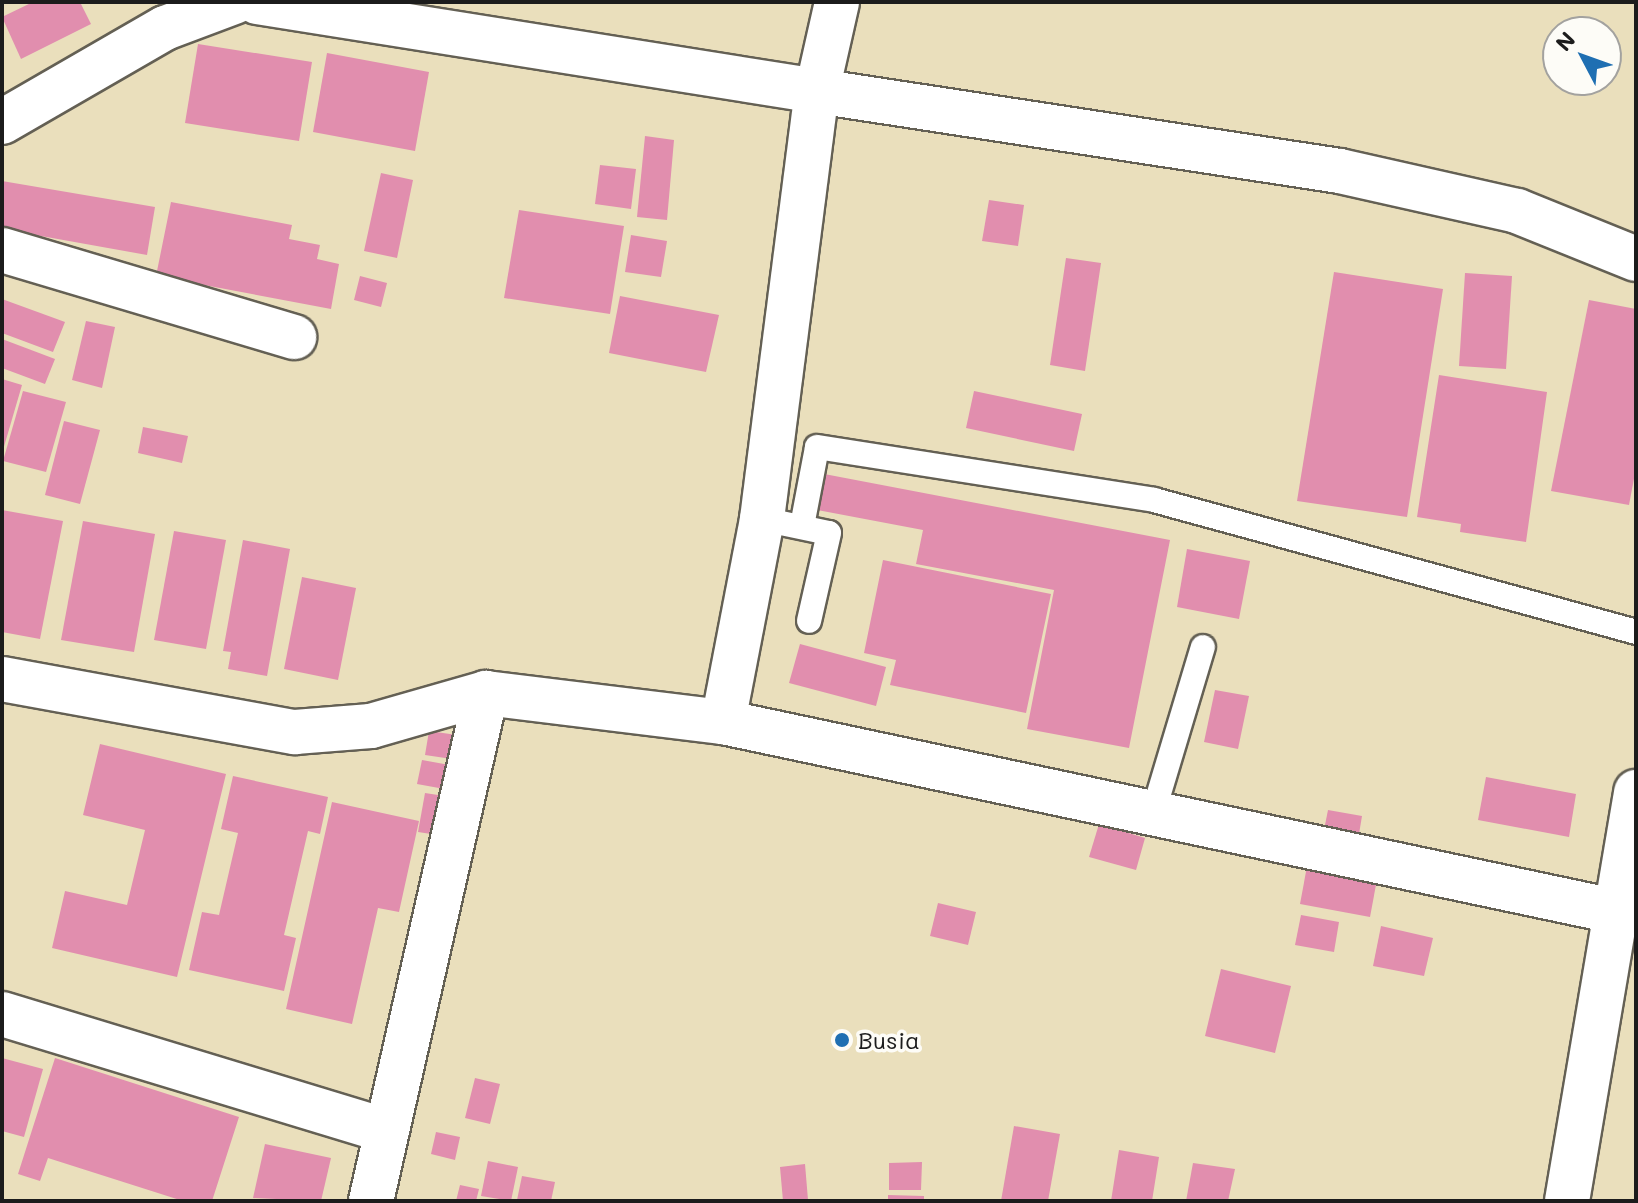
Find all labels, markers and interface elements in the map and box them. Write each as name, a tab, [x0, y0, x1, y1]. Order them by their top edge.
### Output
north arrow	[1542, 16, 1622, 96]
text: N	[1549, 25, 1581, 57]
place label: Busia	[858, 1026, 920, 1054]
marker: Busia	[833, 1031, 851, 1049]

